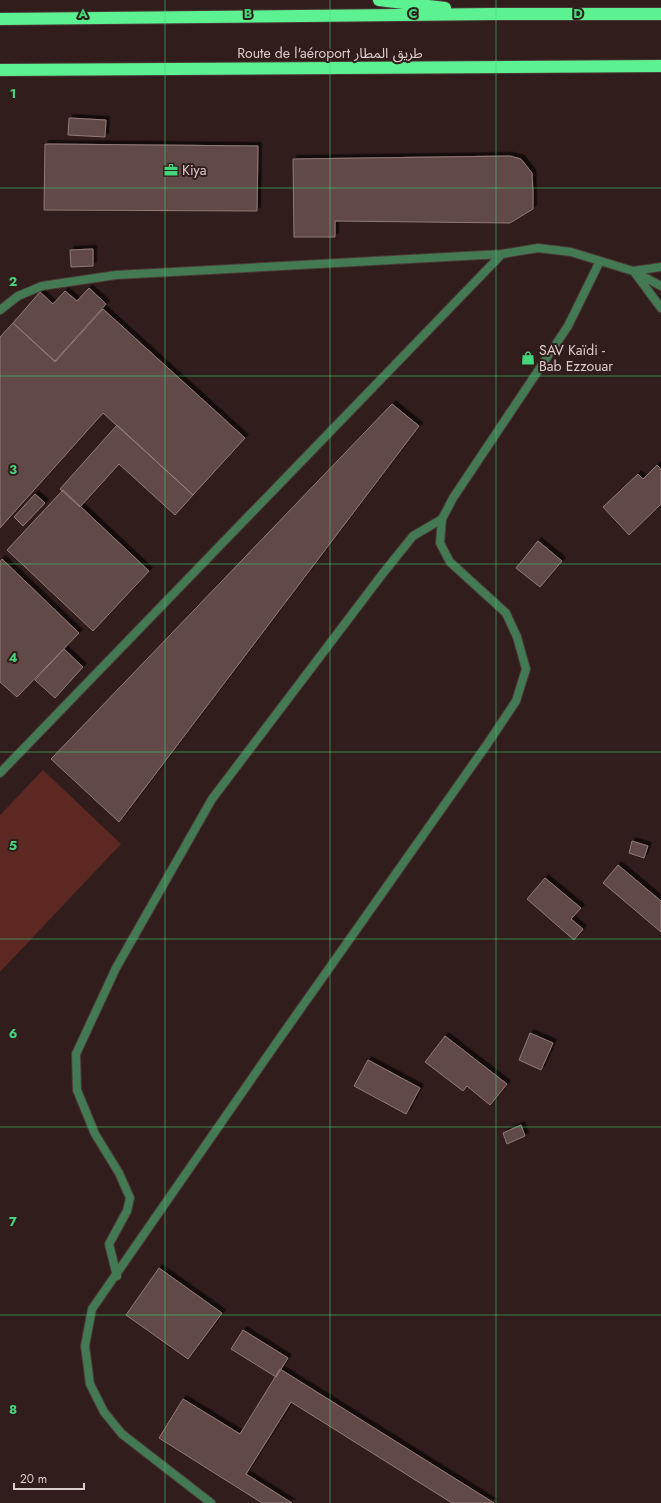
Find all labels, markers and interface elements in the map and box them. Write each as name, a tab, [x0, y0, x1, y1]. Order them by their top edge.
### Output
text: A	[77, 4, 88, 23]
text: B	[244, 4, 253, 23]
text: C	[408, 4, 418, 23]
text: D	[573, 4, 583, 23]
street label: Route de l'aéroport طريق المطار	[237, 43, 423, 63]
text: 1	[10, 84, 16, 103]
place label: Kiya	[182, 160, 206, 180]
office icon: Kiya	[163, 162, 179, 178]
text: 2	[9, 272, 17, 291]
place label: SAV Kaïdi - Bab Ezzouar	[539, 340, 613, 376]
shop icon: SAV Kaïdi - Bab Ezzouar	[520, 350, 536, 366]
text: 3	[9, 460, 17, 479]
text: 4	[8, 648, 18, 667]
text: 5	[9, 836, 17, 855]
text: 6	[9, 1024, 18, 1043]
text: 7	[9, 1212, 17, 1231]
text: 8	[9, 1400, 17, 1419]
scale bar	[14, 1465, 84, 1491]
text: 20 m	[20, 1470, 47, 1488]

